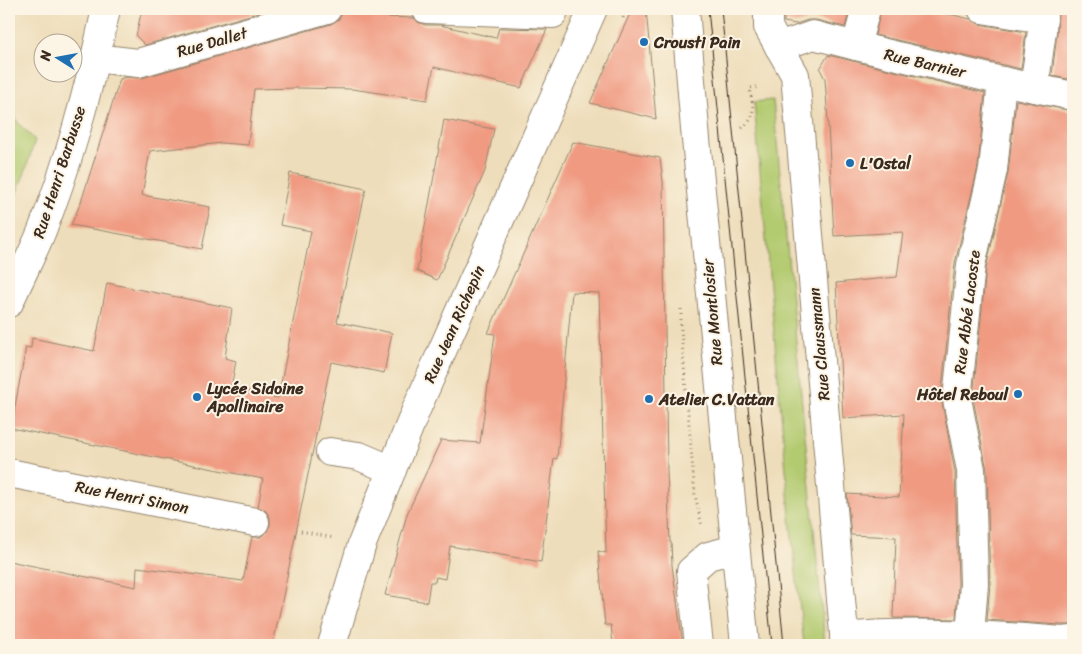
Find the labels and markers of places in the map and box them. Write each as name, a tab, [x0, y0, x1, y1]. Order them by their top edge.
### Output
place label: Crousti Pain	[653, 28, 741, 57]
marker: Crousti Pain	[638, 36, 650, 48]
place label: L'Ostal	[860, 149, 912, 178]
marker: L'Ostal	[844, 157, 856, 169]
place label: Lycée Sidoine Apollinaire	[206, 374, 304, 421]
place label: Hôtel Reboul	[916, 380, 1009, 409]
place label: Atelier C.Vattan	[658, 385, 775, 414]
marker: Hôtel Reboul	[1012, 388, 1024, 400]
marker: Lycée Sidoine Apollinaire	[191, 391, 203, 403]
marker: Atelier C.Vattan	[643, 393, 655, 405]

